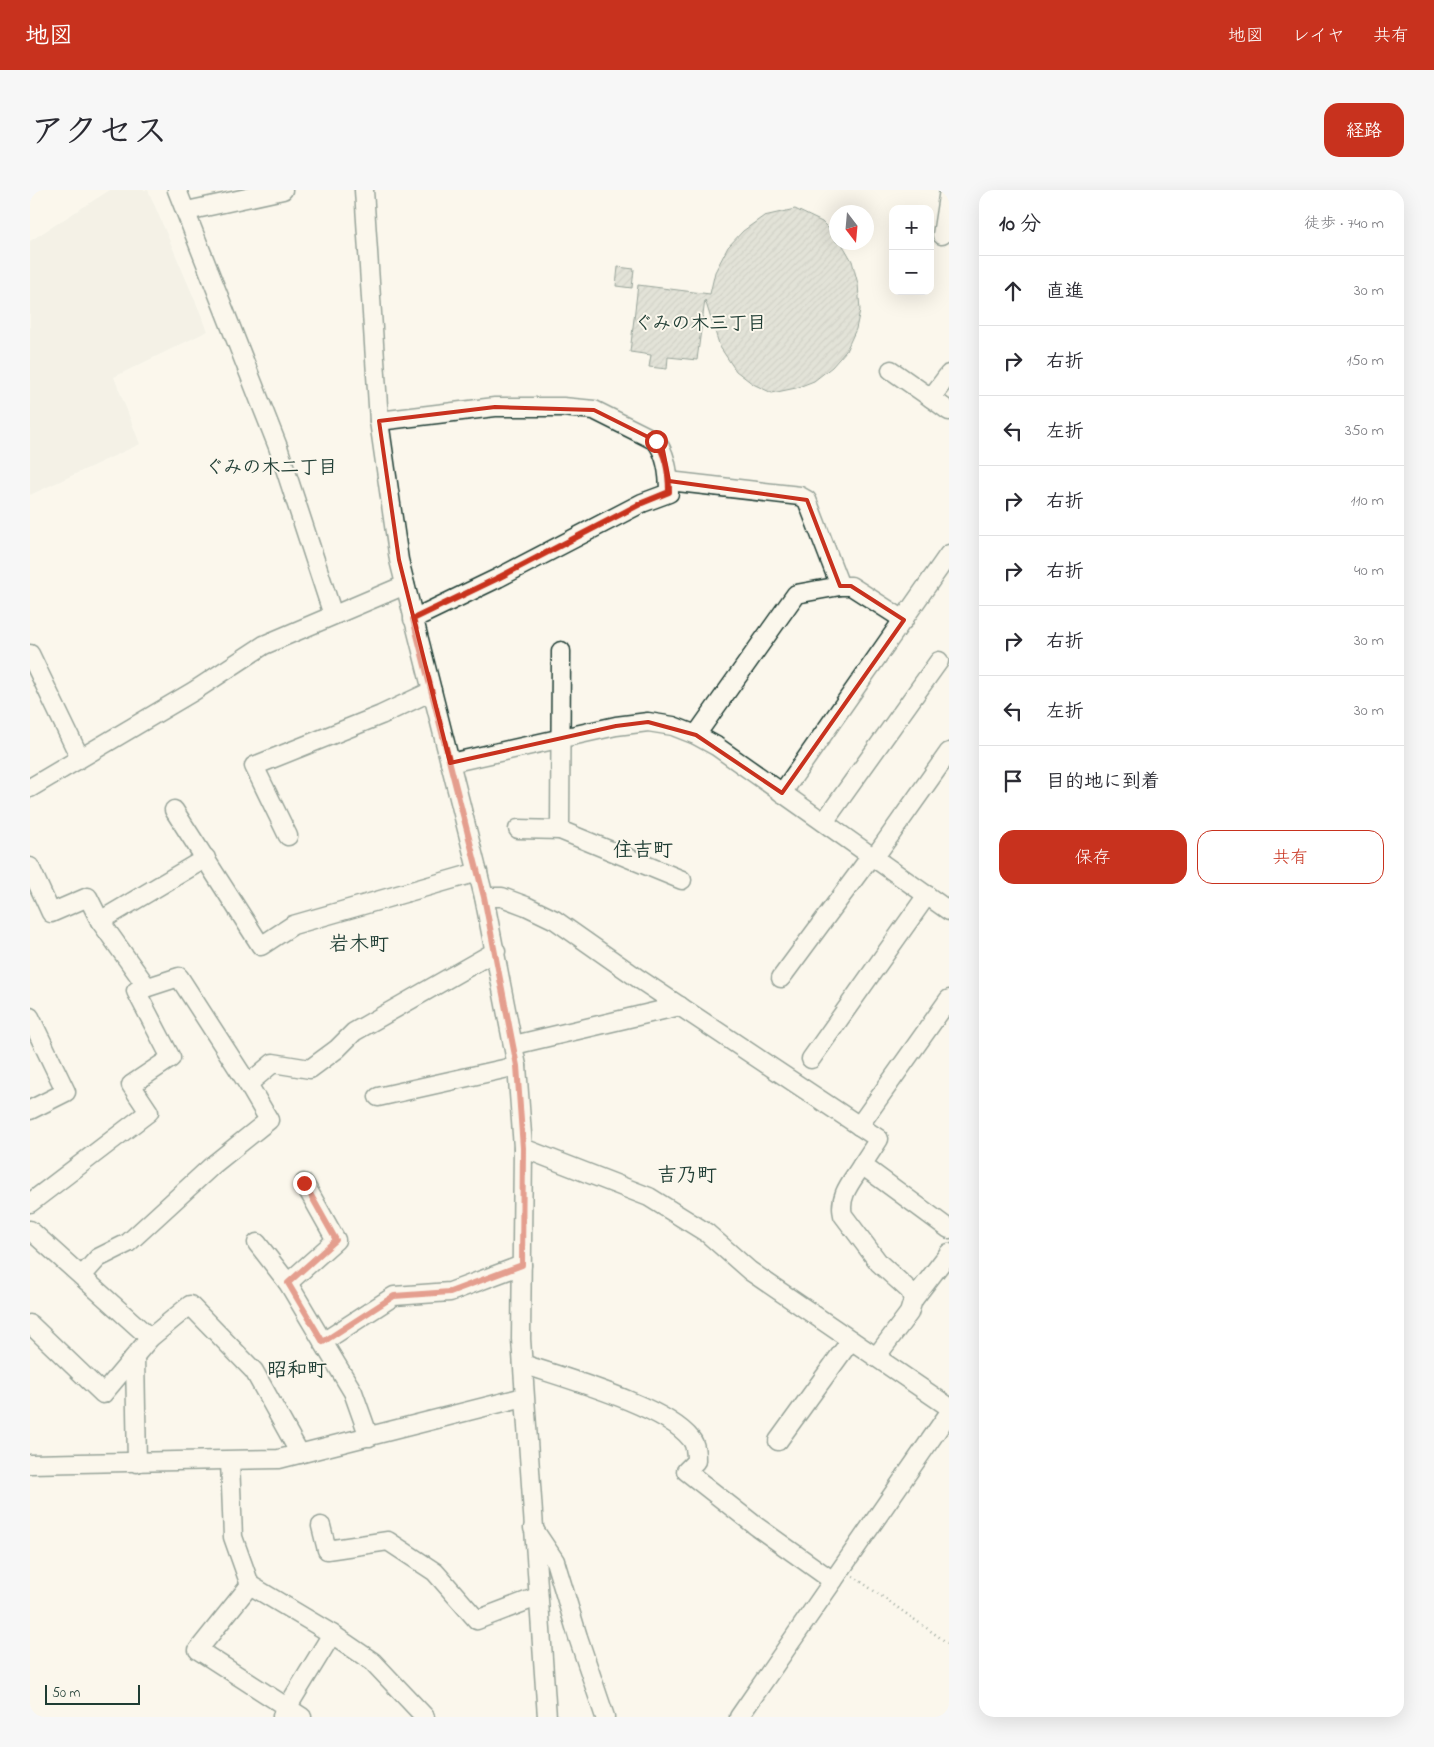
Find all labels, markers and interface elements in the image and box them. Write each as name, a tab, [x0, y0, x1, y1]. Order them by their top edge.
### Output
text: 地図	[25, 20, 73, 55]
text: 地図	[1228, 24, 1264, 50]
text: レイヤ	[1292, 24, 1345, 50]
text: 共有	[1373, 24, 1409, 50]
button: 経路	[1324, 103, 1404, 157]
text: アクセス	[30, 108, 168, 159]
north arrow	[829, 205, 874, 250]
map controls	[889, 205, 934, 295]
button: +	[889, 205, 934, 250]
text: 10 分	[999, 210, 1041, 240]
text: 徒歩 · 740 m	[1304, 212, 1384, 236]
button: −	[889, 250, 934, 295]
icon: ahead	[999, 277, 1027, 305]
text: 直進	[1046, 279, 1084, 306]
text: 30 m	[1354, 279, 1384, 303]
district label: ぐみの木三丁目	[634, 311, 766, 338]
icon: right	[999, 347, 1027, 375]
text: 右折	[1046, 349, 1084, 376]
text: 150 m	[1346, 349, 1384, 373]
icon: left	[999, 417, 1027, 445]
text: 左折	[1046, 419, 1084, 446]
text: 350 m	[1345, 419, 1384, 443]
route start	[645, 430, 668, 453]
district label: ぐみの木二丁目	[205, 455, 337, 482]
icon: right	[999, 487, 1027, 515]
text: 右折	[1046, 489, 1084, 516]
text: 110 m	[1350, 489, 1384, 513]
icon: right	[999, 557, 1027, 585]
text: 右折	[1046, 559, 1084, 586]
text: 40 m	[1354, 559, 1384, 583]
icon: right	[999, 627, 1027, 655]
text: 右折	[1046, 629, 1084, 656]
text: 30 m	[1354, 629, 1384, 653]
icon: left	[999, 697, 1027, 725]
text: 左折	[1046, 699, 1084, 726]
text: 30 m	[1354, 699, 1384, 723]
icon: arrive	[999, 767, 1027, 795]
text: 目的地に到着	[1046, 769, 1160, 796]
button: 保存	[999, 830, 1187, 884]
button: 共有	[1197, 830, 1384, 884]
district label: 住吉町	[613, 837, 673, 866]
district label: 岩木町	[329, 931, 389, 960]
district label: 吉乃町	[657, 1162, 717, 1191]
route end	[293, 1172, 316, 1195]
district label: 昭和町	[267, 1357, 327, 1386]
scale bar	[45, 1682, 140, 1705]
text: 50 m	[52, 1683, 80, 1704]

